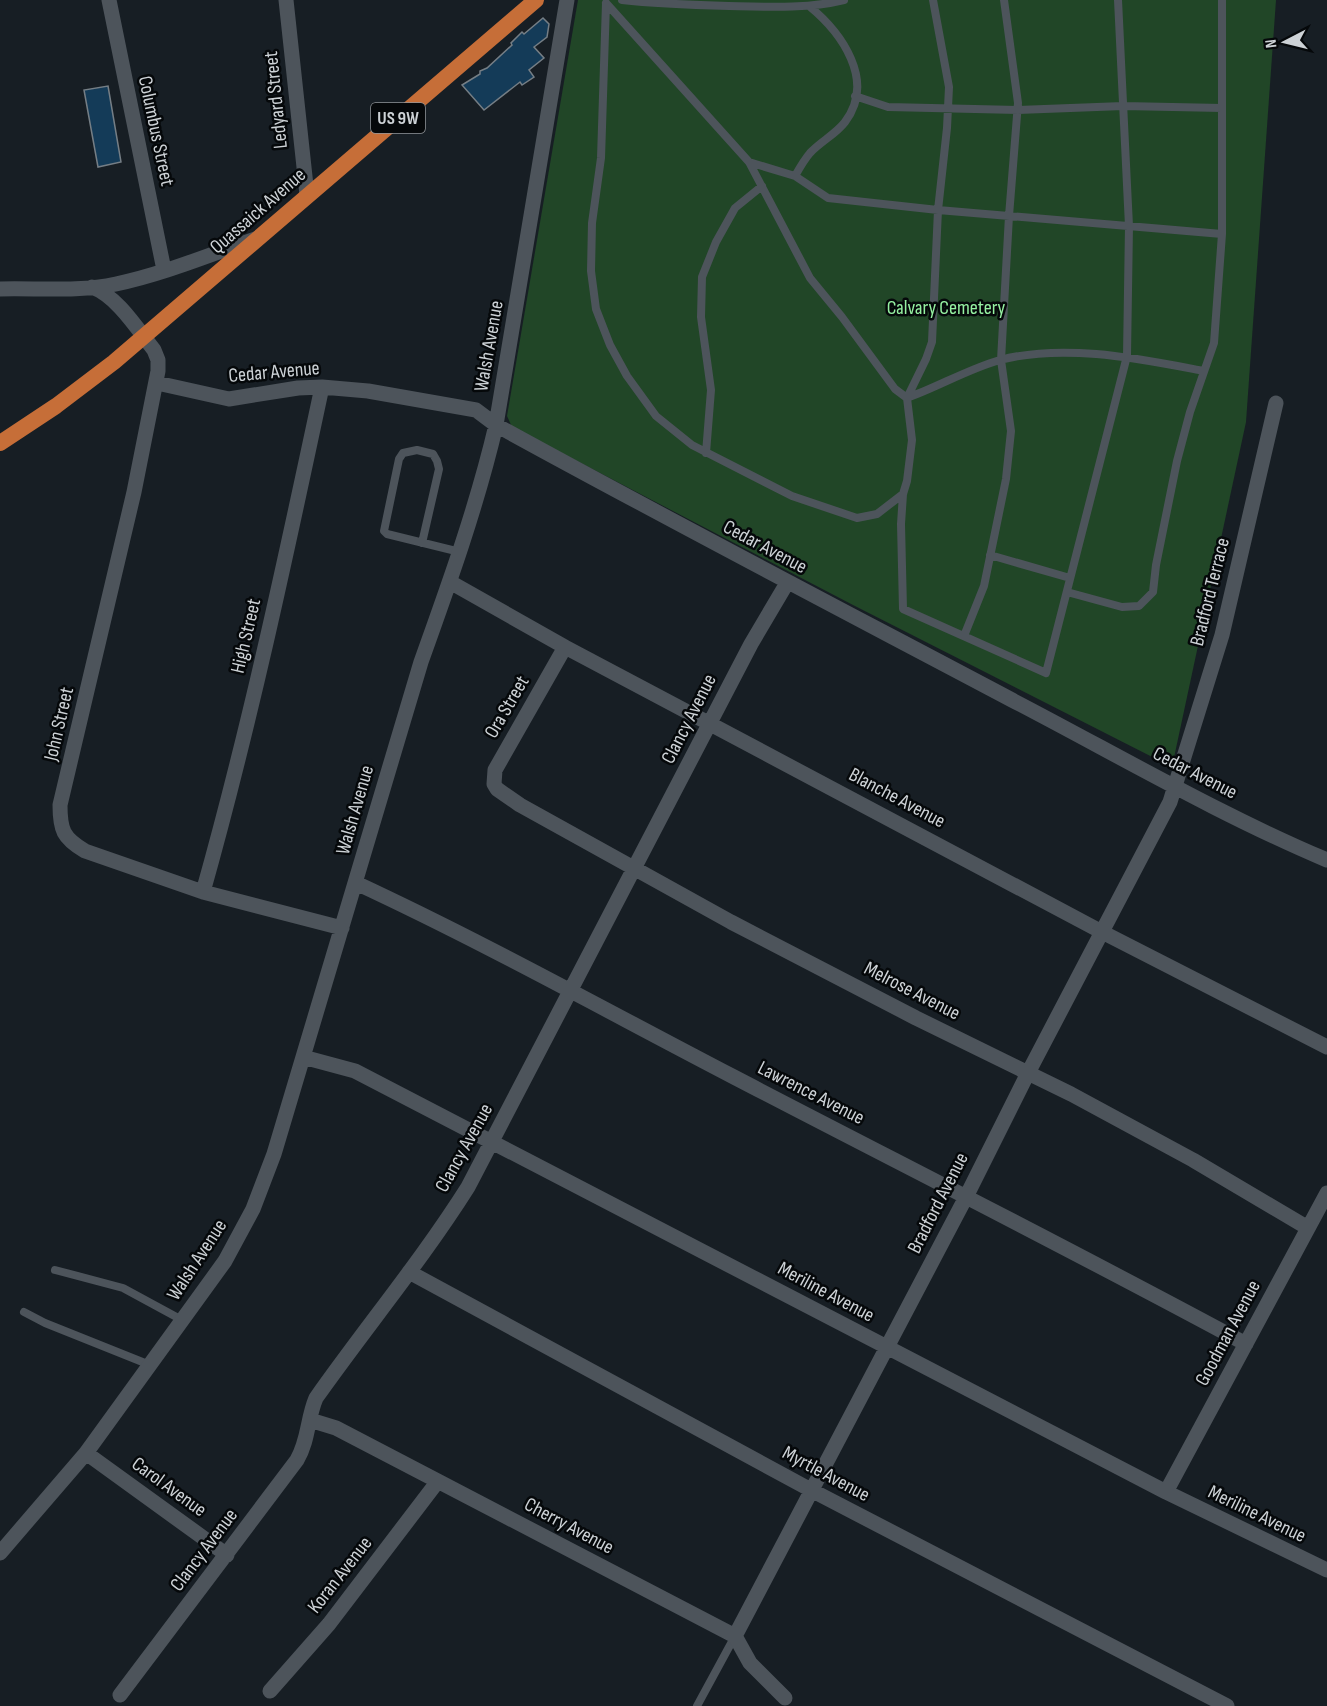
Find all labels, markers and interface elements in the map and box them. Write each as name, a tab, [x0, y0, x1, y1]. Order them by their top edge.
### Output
north arrow	[1255, 12, 1315, 72]
text: N	[1262, 38, 1282, 49]
street label: Ledyard Street	[259, 50, 293, 150]
street label: Columbus Street	[133, 74, 179, 188]
road number: US 9W	[371, 103, 425, 133]
street label: Quassaick Avenue	[205, 163, 311, 259]
park label: Calvary Cemetery	[887, 296, 1006, 320]
street label: Walsh Avenue	[469, 299, 509, 393]
street label: Cedar Avenue	[227, 356, 321, 388]
street label: Cedar Avenue	[719, 515, 811, 579]
street label: Bradford Terrace	[1185, 535, 1235, 649]
street label: High Street	[226, 596, 266, 676]
street label: Clancy Avenue	[656, 670, 722, 768]
street label: Ora Street	[480, 671, 534, 743]
street label: John Street	[39, 685, 79, 764]
street label: Cedar Avenue	[1149, 742, 1241, 804]
street label: Walsh Avenue	[331, 763, 379, 857]
street label: Blanche Avenue	[845, 763, 949, 833]
street label: Melrose Avenue	[860, 957, 964, 1025]
street label: Lawrence Avenue	[754, 1056, 868, 1130]
street label: Clancy Avenue	[430, 1100, 498, 1196]
street label: Bradford Avenue	[902, 1149, 974, 1257]
street label: Walsh Avenue	[162, 1215, 232, 1305]
street label: Meriline Avenue	[774, 1257, 878, 1327]
street label: Goodman Avenue	[1190, 1276, 1266, 1390]
street label: Myrtle Avenue	[778, 1441, 874, 1507]
street label: Carol Avenue	[127, 1452, 211, 1522]
street label: Meriline Avenue	[1204, 1480, 1310, 1548]
street label: Cherry Avenue	[520, 1492, 618, 1560]
street label: Clancy Avenue	[165, 1504, 243, 1596]
street label: Koran Avenue	[303, 1532, 377, 1618]

